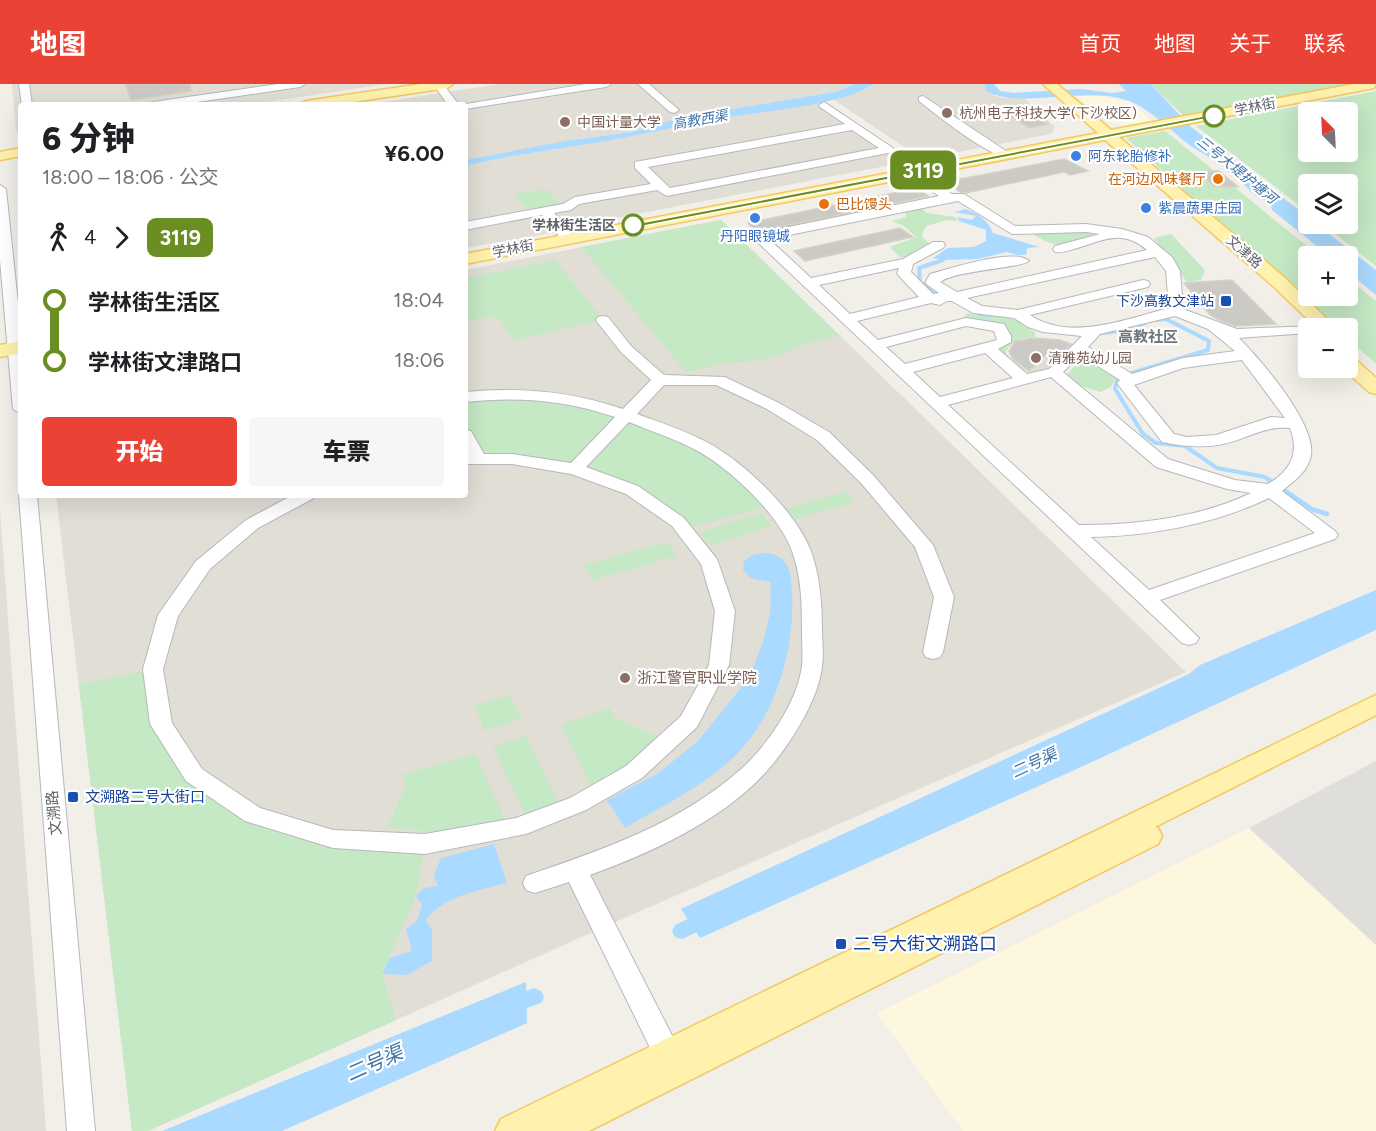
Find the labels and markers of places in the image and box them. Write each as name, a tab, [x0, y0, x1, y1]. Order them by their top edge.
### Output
place label: 杭州电子科技大学(下沙校区)	[959, 105, 1137, 122]
unlabelled marker	[1203, 105, 1225, 127]
marker: 杭州电子科技大学(下沙校区)	[940, 106, 954, 120]
place label: 中国计量大学	[577, 114, 661, 131]
marker: 中国计量大学	[558, 115, 572, 129]
place label: 阿东轮胎修补	[1088, 148, 1172, 165]
marker: 阿东轮胎修补	[1069, 149, 1083, 163]
place label: 在河边风味餐厅	[1108, 171, 1206, 188]
marker: 在河边风味餐厅	[1211, 172, 1225, 186]
place label: 巴比馒头	[836, 196, 892, 213]
marker: 巴比馒头	[817, 197, 831, 211]
place label: 紫晨蔬果庄园	[1158, 200, 1242, 217]
marker: 紫晨蔬果庄园	[1139, 201, 1153, 215]
marker: 丹阳眼镜城	[748, 211, 762, 225]
marker: 学林街生活区	[622, 214, 644, 236]
place label: 学林街生活区	[532, 217, 616, 234]
place label: 丹阳眼镜城	[720, 228, 790, 245]
place label: 下沙高教文津站	[1116, 293, 1214, 310]
marker: 下沙高教文津站	[1219, 294, 1233, 308]
place label: 清雅苑幼儿园	[1048, 350, 1132, 367]
marker: 清雅苑幼儿园	[1029, 351, 1043, 365]
place label: 浙江警官职业学院	[637, 669, 757, 687]
marker: 浙江警官职业学院	[618, 671, 632, 685]
place label: 文溯路二号大街口	[85, 788, 205, 806]
marker: 文溯路二号大街口	[66, 790, 80, 804]
place label: 二号大街文溯路口	[853, 933, 997, 955]
marker: 二号大街文溯路口	[834, 937, 848, 951]

